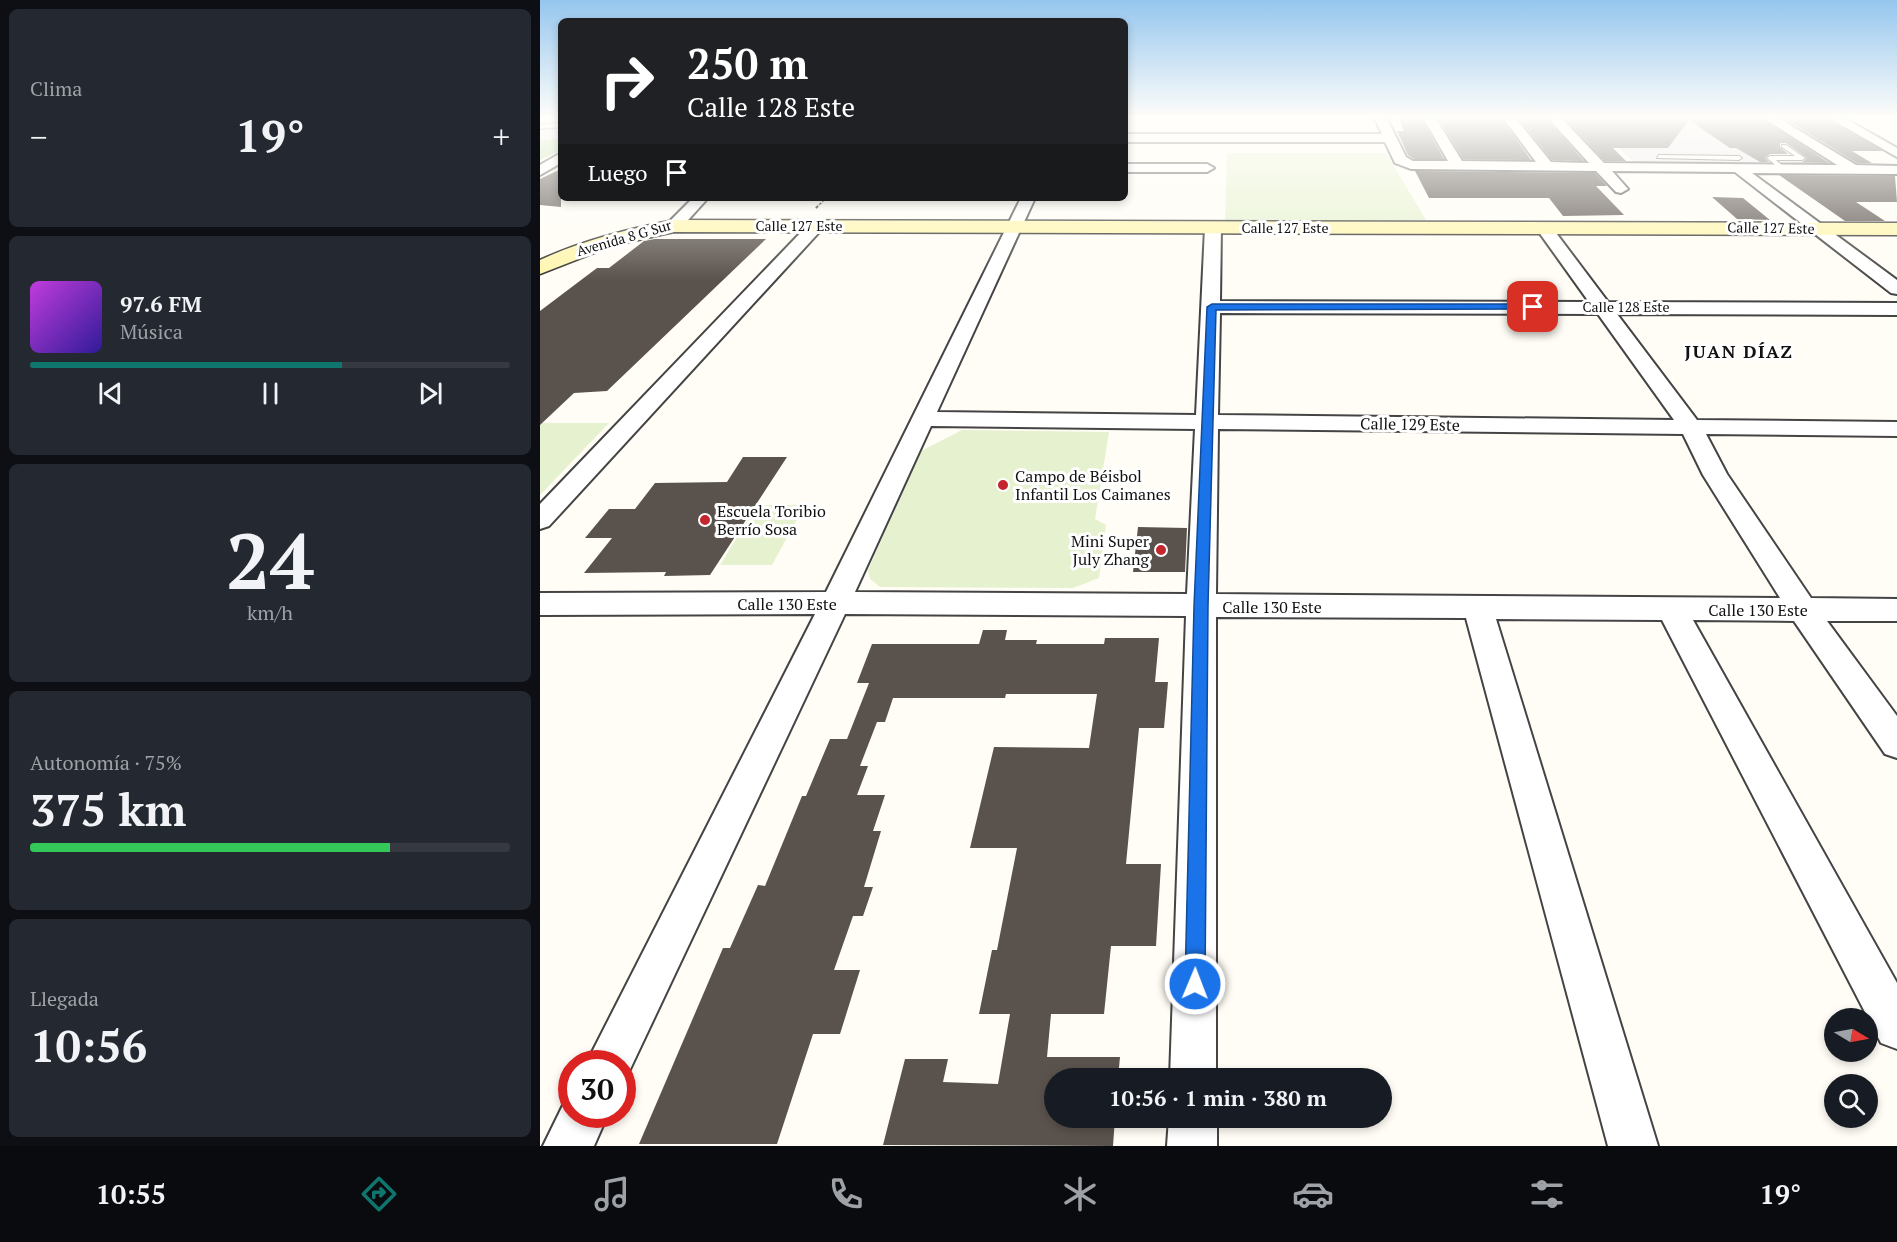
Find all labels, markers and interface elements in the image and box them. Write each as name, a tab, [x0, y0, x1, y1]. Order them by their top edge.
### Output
text: 250 m	[687, 35, 808, 91]
icon: right	[588, 42, 666, 120]
text: Clima	[30, 75, 82, 102]
text: Calle 128 Este	[687, 89, 855, 125]
text: 19°	[235, 105, 305, 165]
text: −	[30, 115, 48, 158]
text: +	[492, 115, 510, 158]
icon: arrive	[660, 156, 693, 189]
text: Luego	[588, 158, 648, 187]
street label: Avenida 8 G Sur	[574, 215, 674, 260]
street label: Calle 127 Este	[755, 216, 843, 235]
street label: Calle 127 Este	[1727, 217, 1815, 238]
street label: Calle 127 Este	[1241, 218, 1329, 237]
pin	[1507, 281, 1558, 332]
text: 97.6 FM	[120, 289, 202, 318]
icon: arrive	[1516, 290, 1549, 323]
street label: Calle 128 Este	[1582, 297, 1670, 316]
text: Música	[120, 318, 183, 345]
district label: JUAN DÍAZ	[1685, 339, 1793, 363]
icon: previous	[94, 377, 127, 410]
icon: pause	[254, 377, 287, 410]
icon: next	[414, 377, 447, 410]
street label: Calle 129 Este	[1360, 412, 1460, 436]
place label: Campo de Béisbol Infantil Los Caimanes	[1015, 465, 1171, 505]
marker: Campo de Béisbol Infantil Los Caimanes	[996, 478, 1010, 492]
place label: Escuela Toribio Berrío Sosa	[717, 500, 826, 540]
text: 24	[226, 508, 314, 611]
marker: Escuela Toribio Berrío Sosa	[698, 513, 712, 527]
place label: Mini Super July Zhang	[1071, 530, 1150, 570]
marker: Mini Super July Zhang	[1154, 543, 1168, 557]
street label: Calle 130 Este	[737, 593, 837, 615]
street label: Calle 130 Este	[1222, 596, 1322, 618]
text: km/h	[247, 599, 293, 626]
street label: Calle 130 Este	[1708, 599, 1808, 621]
text: Autonomía · 75%	[30, 749, 182, 776]
text: 375 km	[30, 779, 186, 839]
position arrow	[1163, 952, 1227, 1016]
text: Llegada	[30, 985, 99, 1012]
north arrow	[1824, 1008, 1878, 1062]
map controls	[1824, 1008, 1878, 1128]
text: 10:56	[30, 1015, 147, 1075]
speed limit sign: 30	[558, 1050, 636, 1128]
button: search	[1824, 1074, 1878, 1128]
text: 10:56 · 1 min · 380 m	[1109, 1083, 1327, 1112]
icon: directions	[358, 1173, 400, 1215]
icon: music	[591, 1173, 633, 1215]
icon: phone	[825, 1173, 867, 1215]
icon: climate	[1059, 1173, 1101, 1215]
icon: car	[1292, 1173, 1334, 1215]
icon: filters	[1526, 1173, 1568, 1215]
text: 10:55	[96, 1176, 166, 1212]
text: 19°	[1759, 1176, 1801, 1212]

